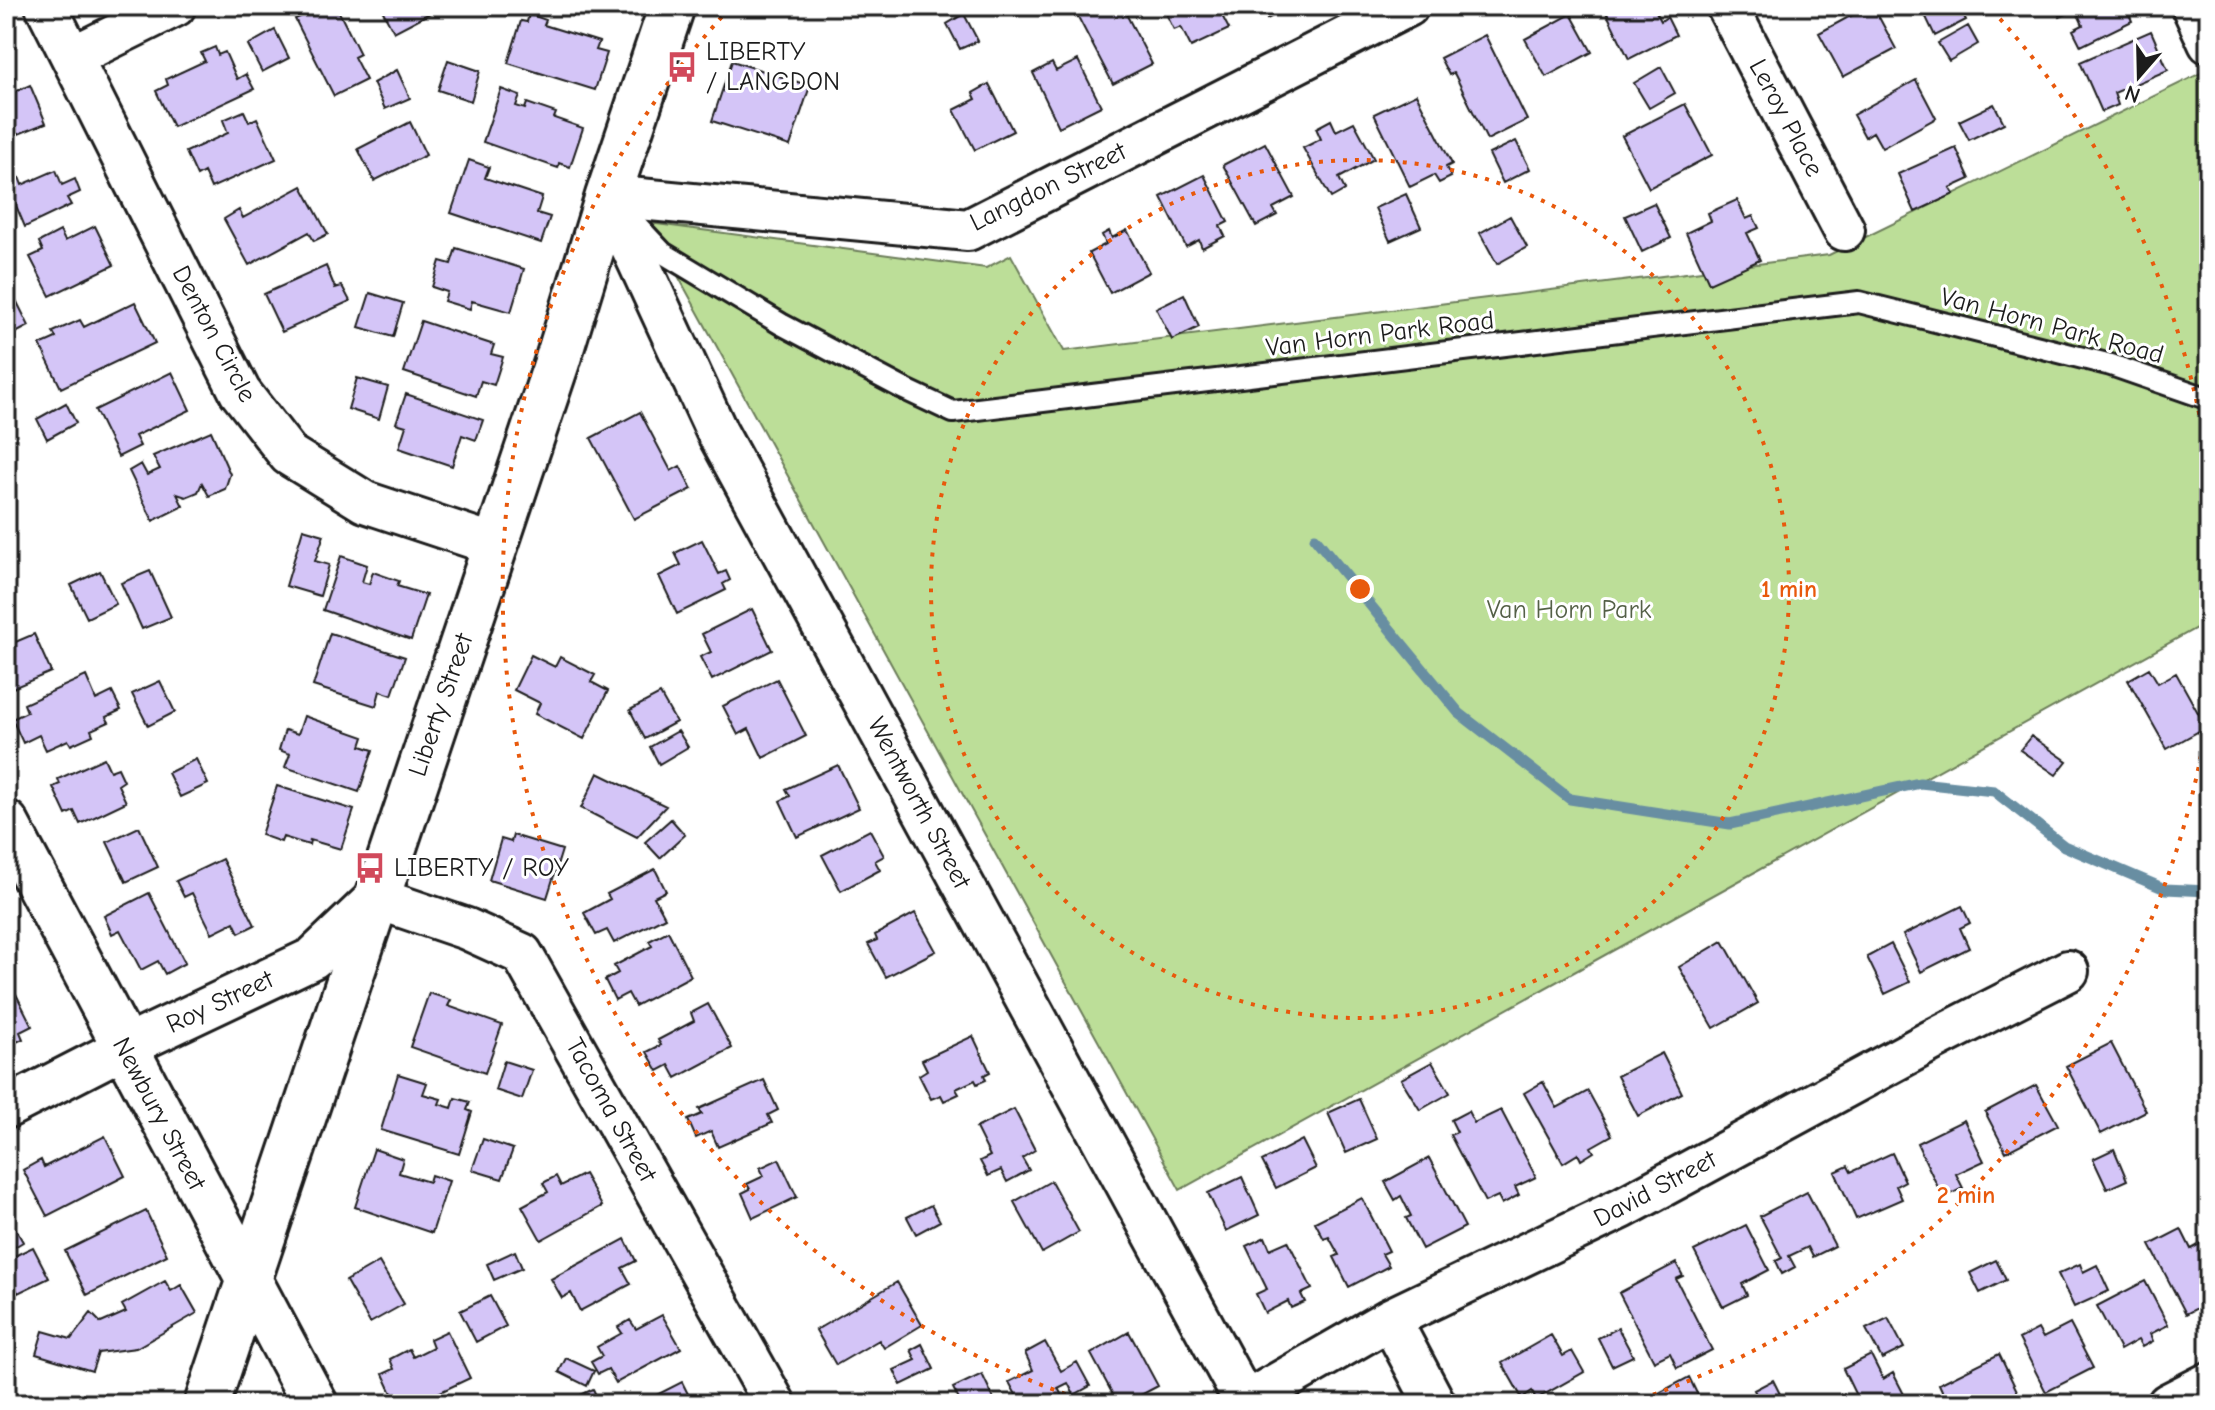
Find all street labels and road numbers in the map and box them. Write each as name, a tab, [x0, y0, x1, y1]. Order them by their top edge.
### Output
street label: Leroy Place	[1743, 54, 1829, 182]
street label: Langdon Street	[965, 136, 1132, 238]
street label: Denton Circle	[166, 261, 262, 407]
street label: Van Horn Park Road	[1937, 282, 2167, 370]
street label: Van Horn Park Road	[1264, 305, 1496, 363]
street label: Liberty Street	[403, 628, 480, 780]
street label: Wentworth Street	[861, 712, 978, 895]
street label: Roy Street	[162, 964, 280, 1040]
street label: Newbury Street	[106, 1033, 213, 1197]
street label: Tacoma Street	[559, 1033, 664, 1188]
street label: David Street	[1589, 1144, 1723, 1234]

